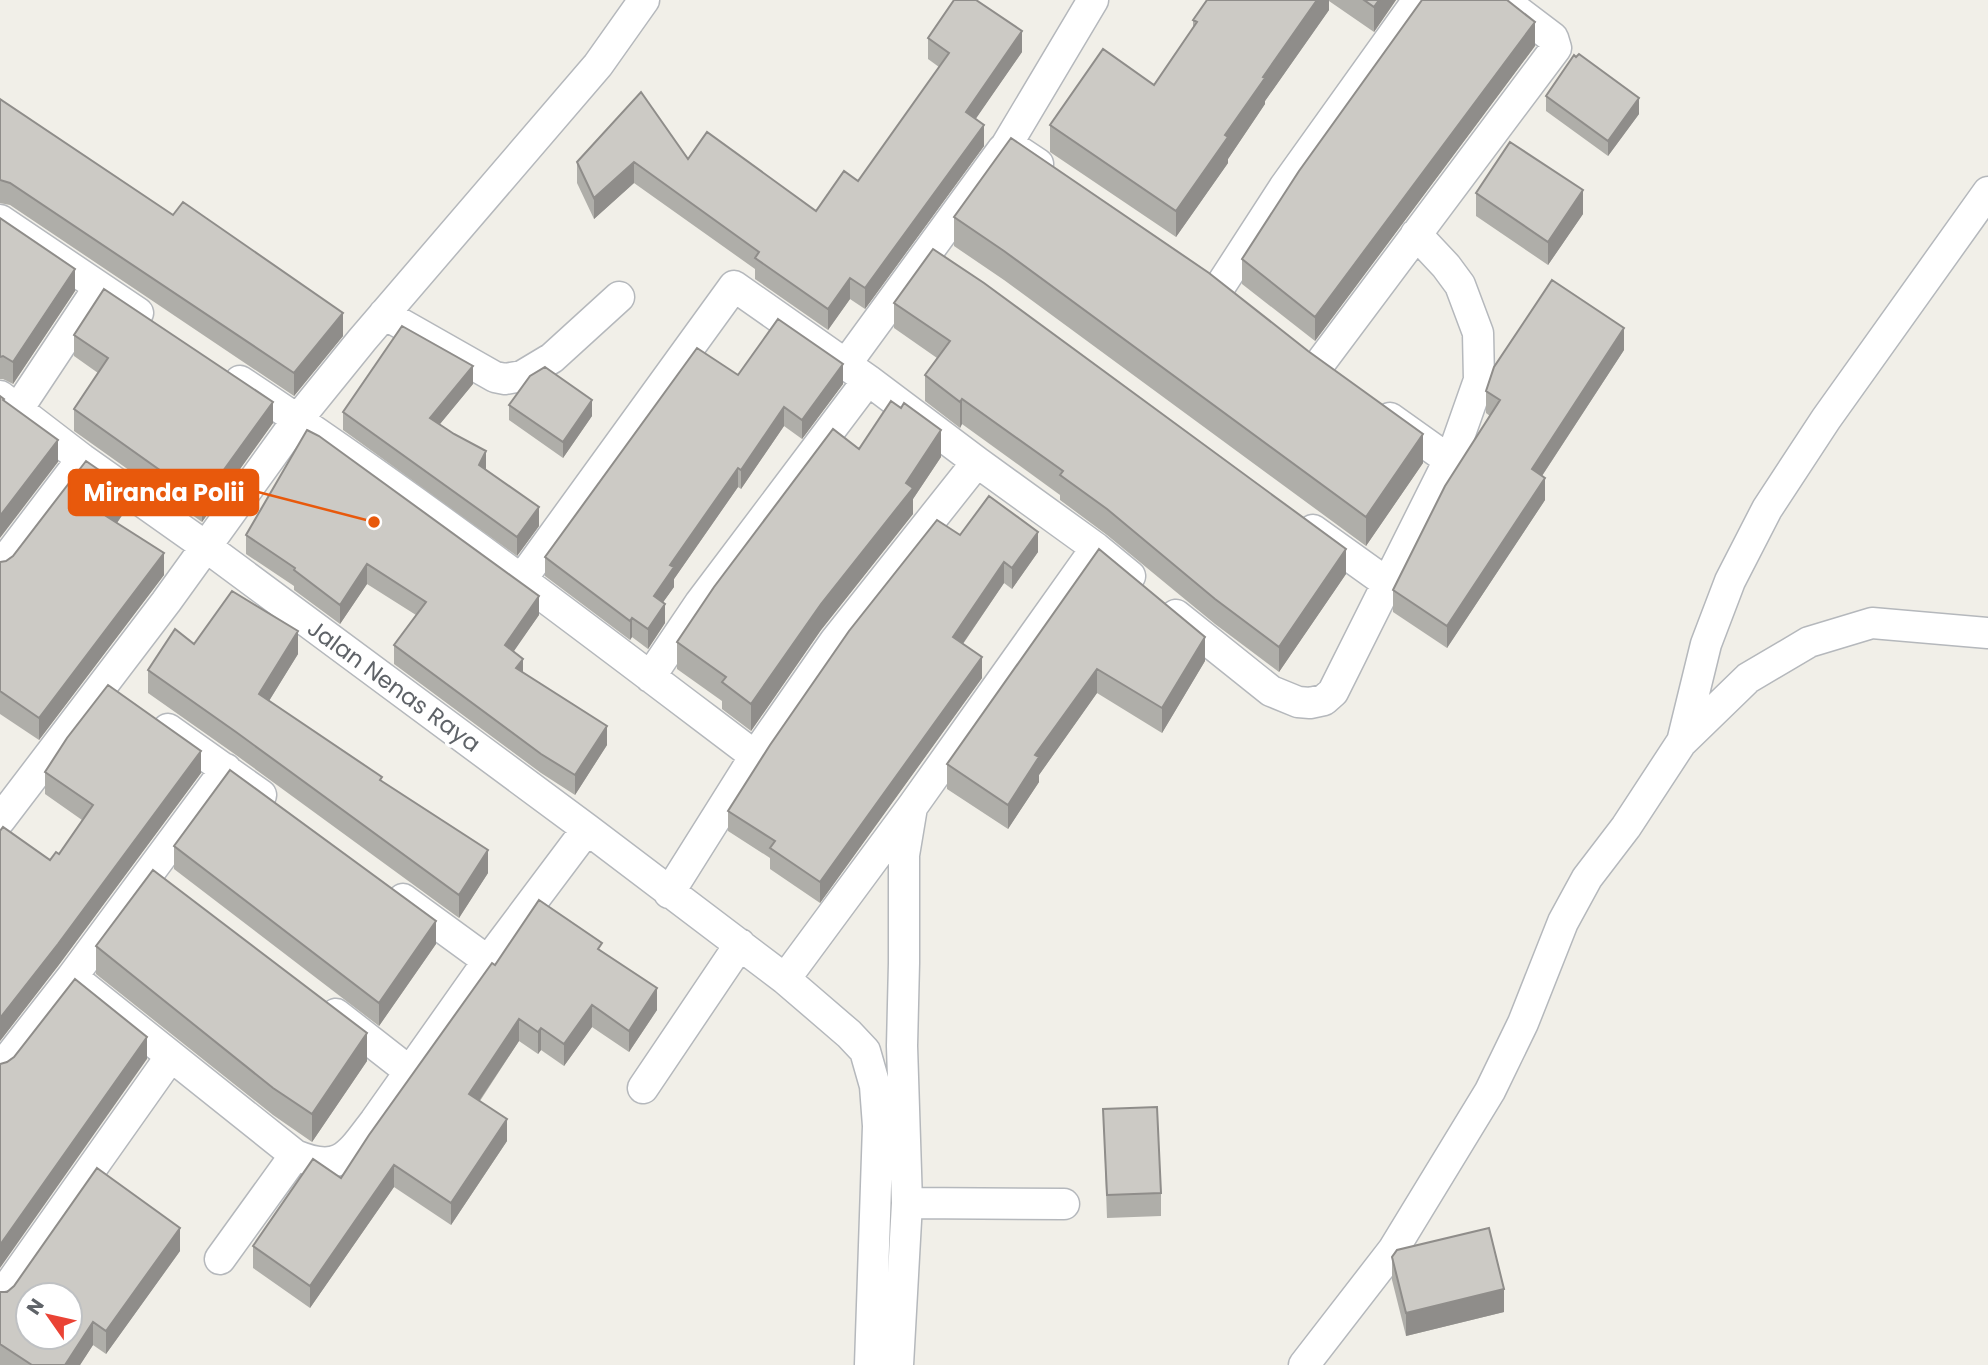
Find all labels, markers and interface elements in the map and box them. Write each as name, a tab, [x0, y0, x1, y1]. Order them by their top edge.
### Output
callout: Miranda Polii	[69, 470, 258, 515]
text: Miranda Polii	[83, 476, 245, 509]
street label: Jalan Nenas Raya	[301, 612, 487, 760]
north arrow	[14, 1281, 84, 1351]
text: N	[20, 1293, 51, 1320]

